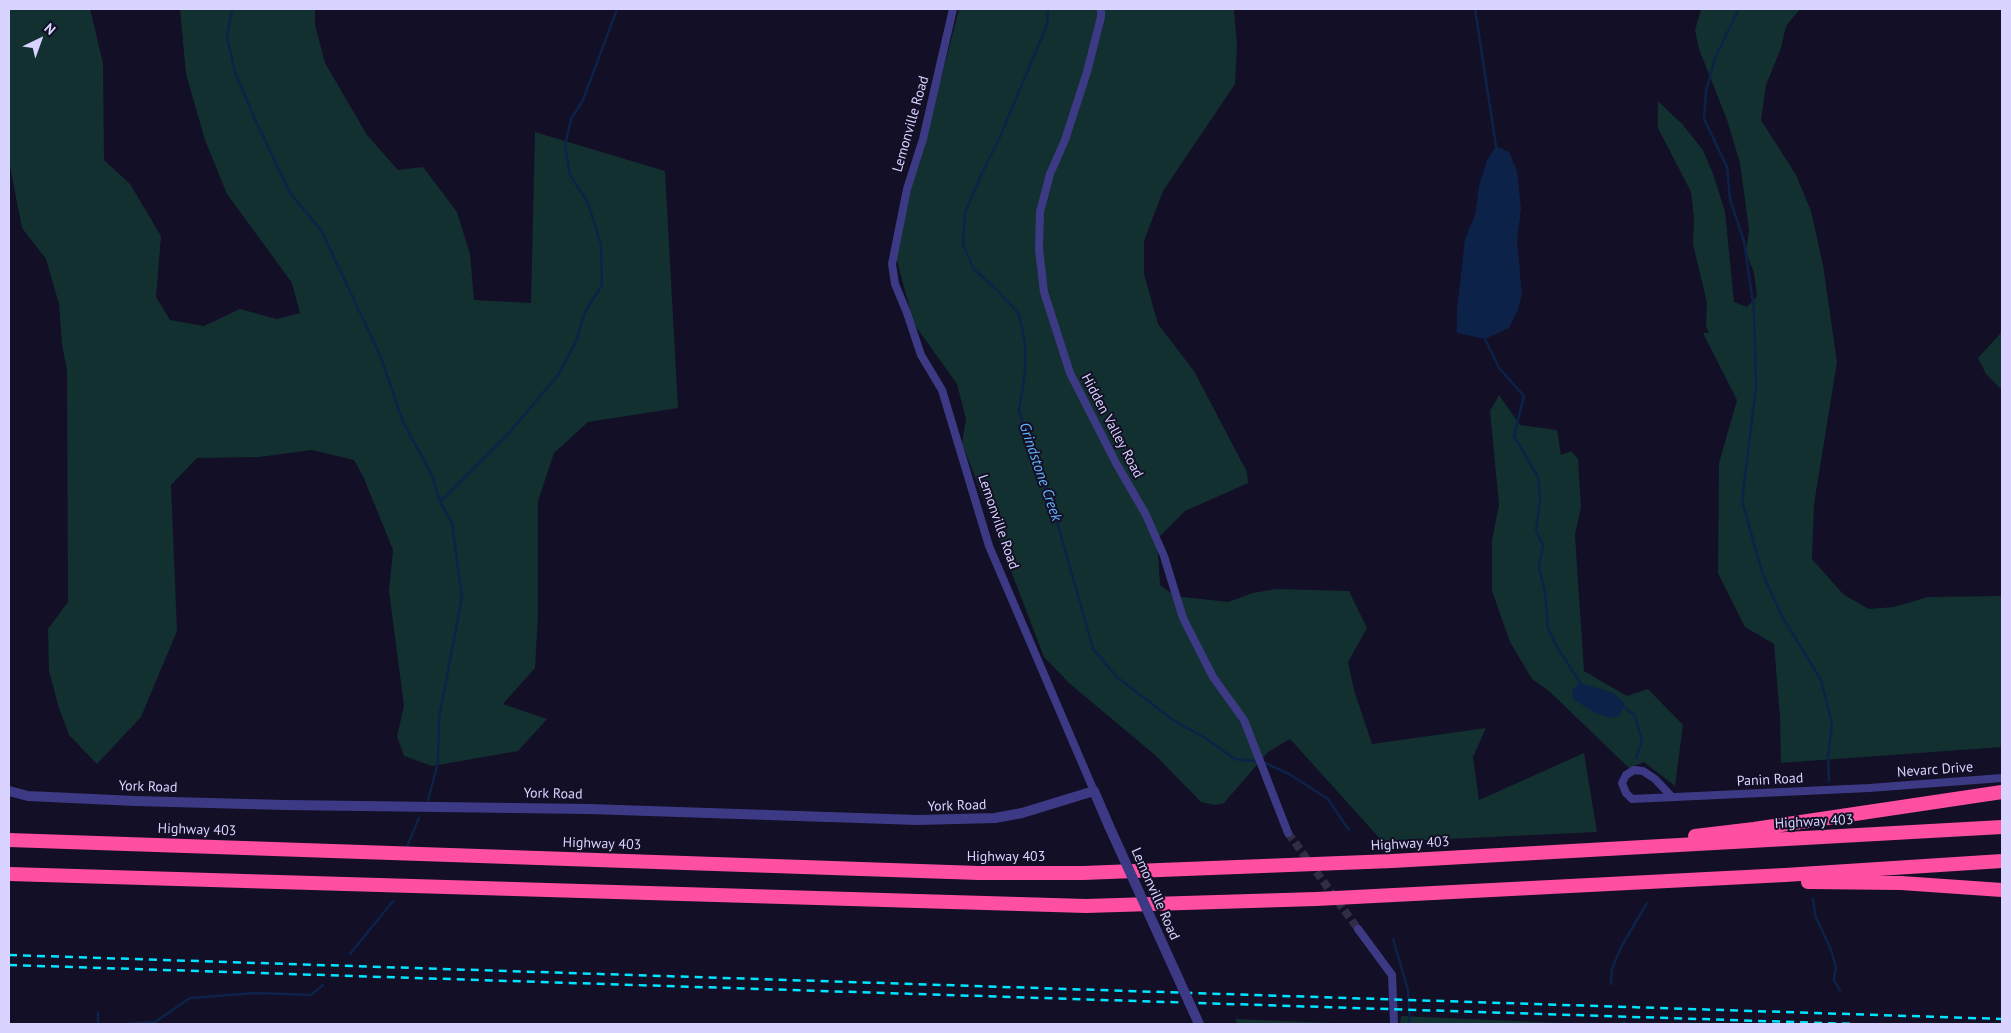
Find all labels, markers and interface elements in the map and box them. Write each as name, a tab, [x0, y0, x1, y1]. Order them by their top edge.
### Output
north arrow	[15, 15, 65, 65]
text: N	[41, 19, 59, 39]
street label: Lemonville Road	[889, 74, 933, 174]
street label: Hidden Valley Road	[1077, 371, 1147, 481]
water label: Grindstone Creek	[1015, 420, 1065, 524]
street label: Lemonville Road	[974, 472, 1022, 572]
street label: Nevarc Drive	[1896, 759, 1974, 781]
street label: Panin Road	[1736, 770, 1804, 790]
street label: York Road	[118, 778, 178, 796]
street label: York Road	[523, 785, 583, 803]
street label: York Road	[927, 797, 987, 815]
street label: Highway 403	[1774, 812, 1854, 832]
street label: Highway 403	[157, 820, 237, 840]
street label: Highway 403	[562, 834, 642, 854]
street label: Highway 403	[1370, 834, 1450, 854]
street label: Lemonville Road	[1127, 845, 1183, 943]
street label: Highway 403	[967, 849, 1045, 865]

